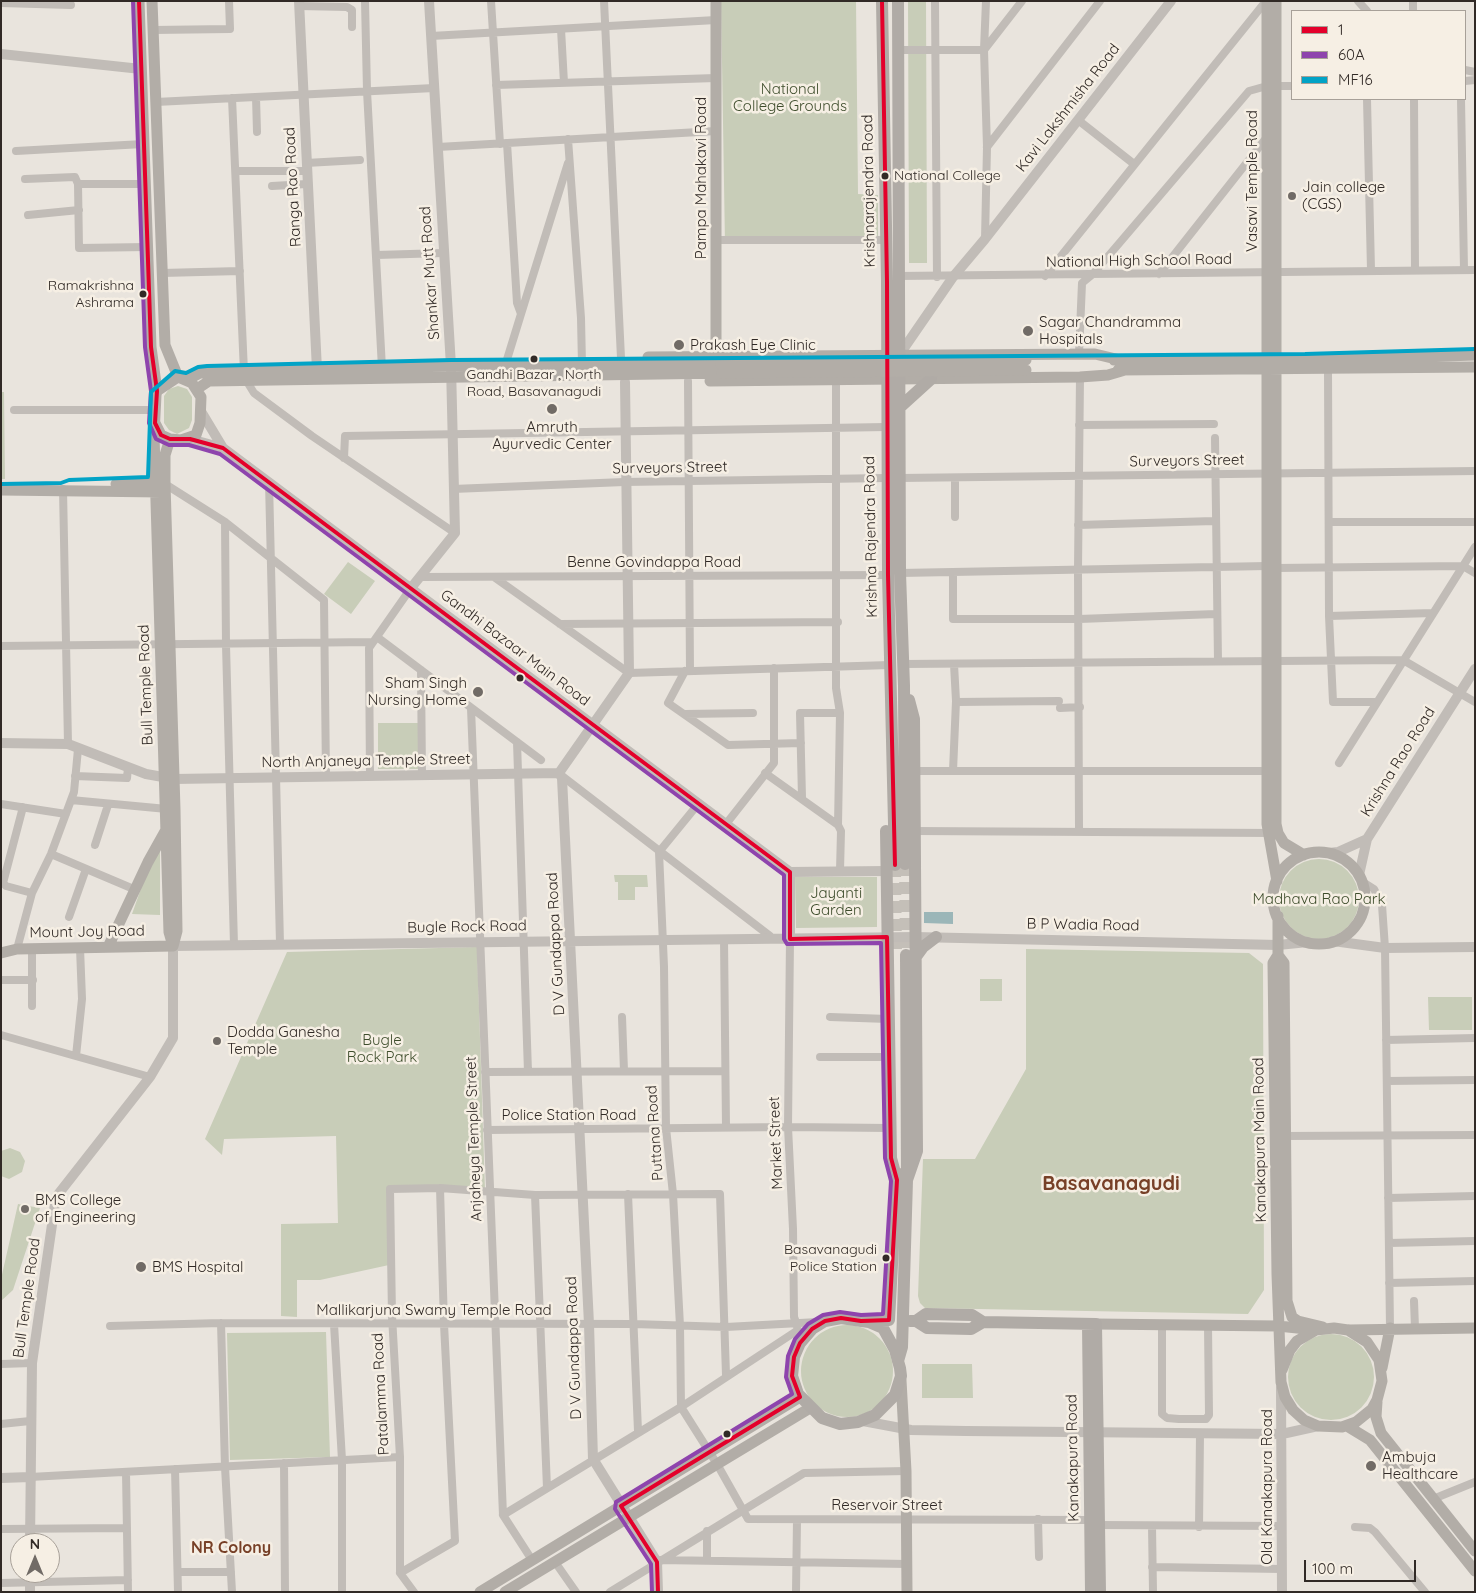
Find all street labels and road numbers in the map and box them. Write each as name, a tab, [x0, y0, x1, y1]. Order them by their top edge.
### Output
street label: Kavi Lakshmisha Road	[1012, 40, 1124, 176]
street label: Pampa Mahakavi Road	[692, 97, 710, 259]
street label: Vasavi Temple Road	[1243, 110, 1261, 252]
street label: Krishnarajendra Road	[859, 114, 879, 268]
street label: Ranga Rao Road	[281, 127, 305, 247]
street label: Shankar Mutt Road	[416, 206, 444, 340]
street label: National High School Road	[1046, 250, 1232, 272]
street label: Surveyors Street	[1129, 451, 1245, 471]
street label: Krishna Rajendra Road	[861, 456, 881, 618]
street label: Surveyors Street	[612, 458, 728, 478]
street label: Benne Govindappa Road	[567, 553, 741, 571]
street label: Gandhi Bazaar Main Road	[437, 586, 593, 710]
street label: Bull Temple Road	[135, 624, 157, 746]
street label: Krishna Rao Road	[1357, 704, 1439, 820]
street label: North Anjaneya Temple Street	[261, 750, 471, 772]
street label: D V Gundappa Road	[543, 872, 569, 1016]
street label: B P Wadia Road	[1026, 915, 1140, 935]
street label: Bugle Rock Road	[407, 917, 527, 937]
street label: Mount Joy Road	[29, 922, 145, 942]
street label: Anjaheya Temple Street	[462, 1056, 486, 1222]
street label: Kanakapura Main Road	[1250, 1057, 1270, 1223]
street label: Puttana Road	[643, 1085, 667, 1181]
street label: Market Street	[765, 1096, 787, 1190]
street label: Police Station Road	[502, 1106, 636, 1124]
street label: Bull Temple Road	[10, 1237, 44, 1359]
street label: D V Gundappa Road	[563, 1276, 585, 1420]
street label: Mallikarjuna Swamy Temple Road	[316, 1301, 552, 1319]
street label: Patalamma Road	[369, 1332, 393, 1456]
street label: Kanakapura Road	[1063, 1394, 1083, 1522]
street label: Old Kanakapura Road	[1258, 1409, 1276, 1565]
street label: Reservoir Street	[831, 1496, 943, 1514]

